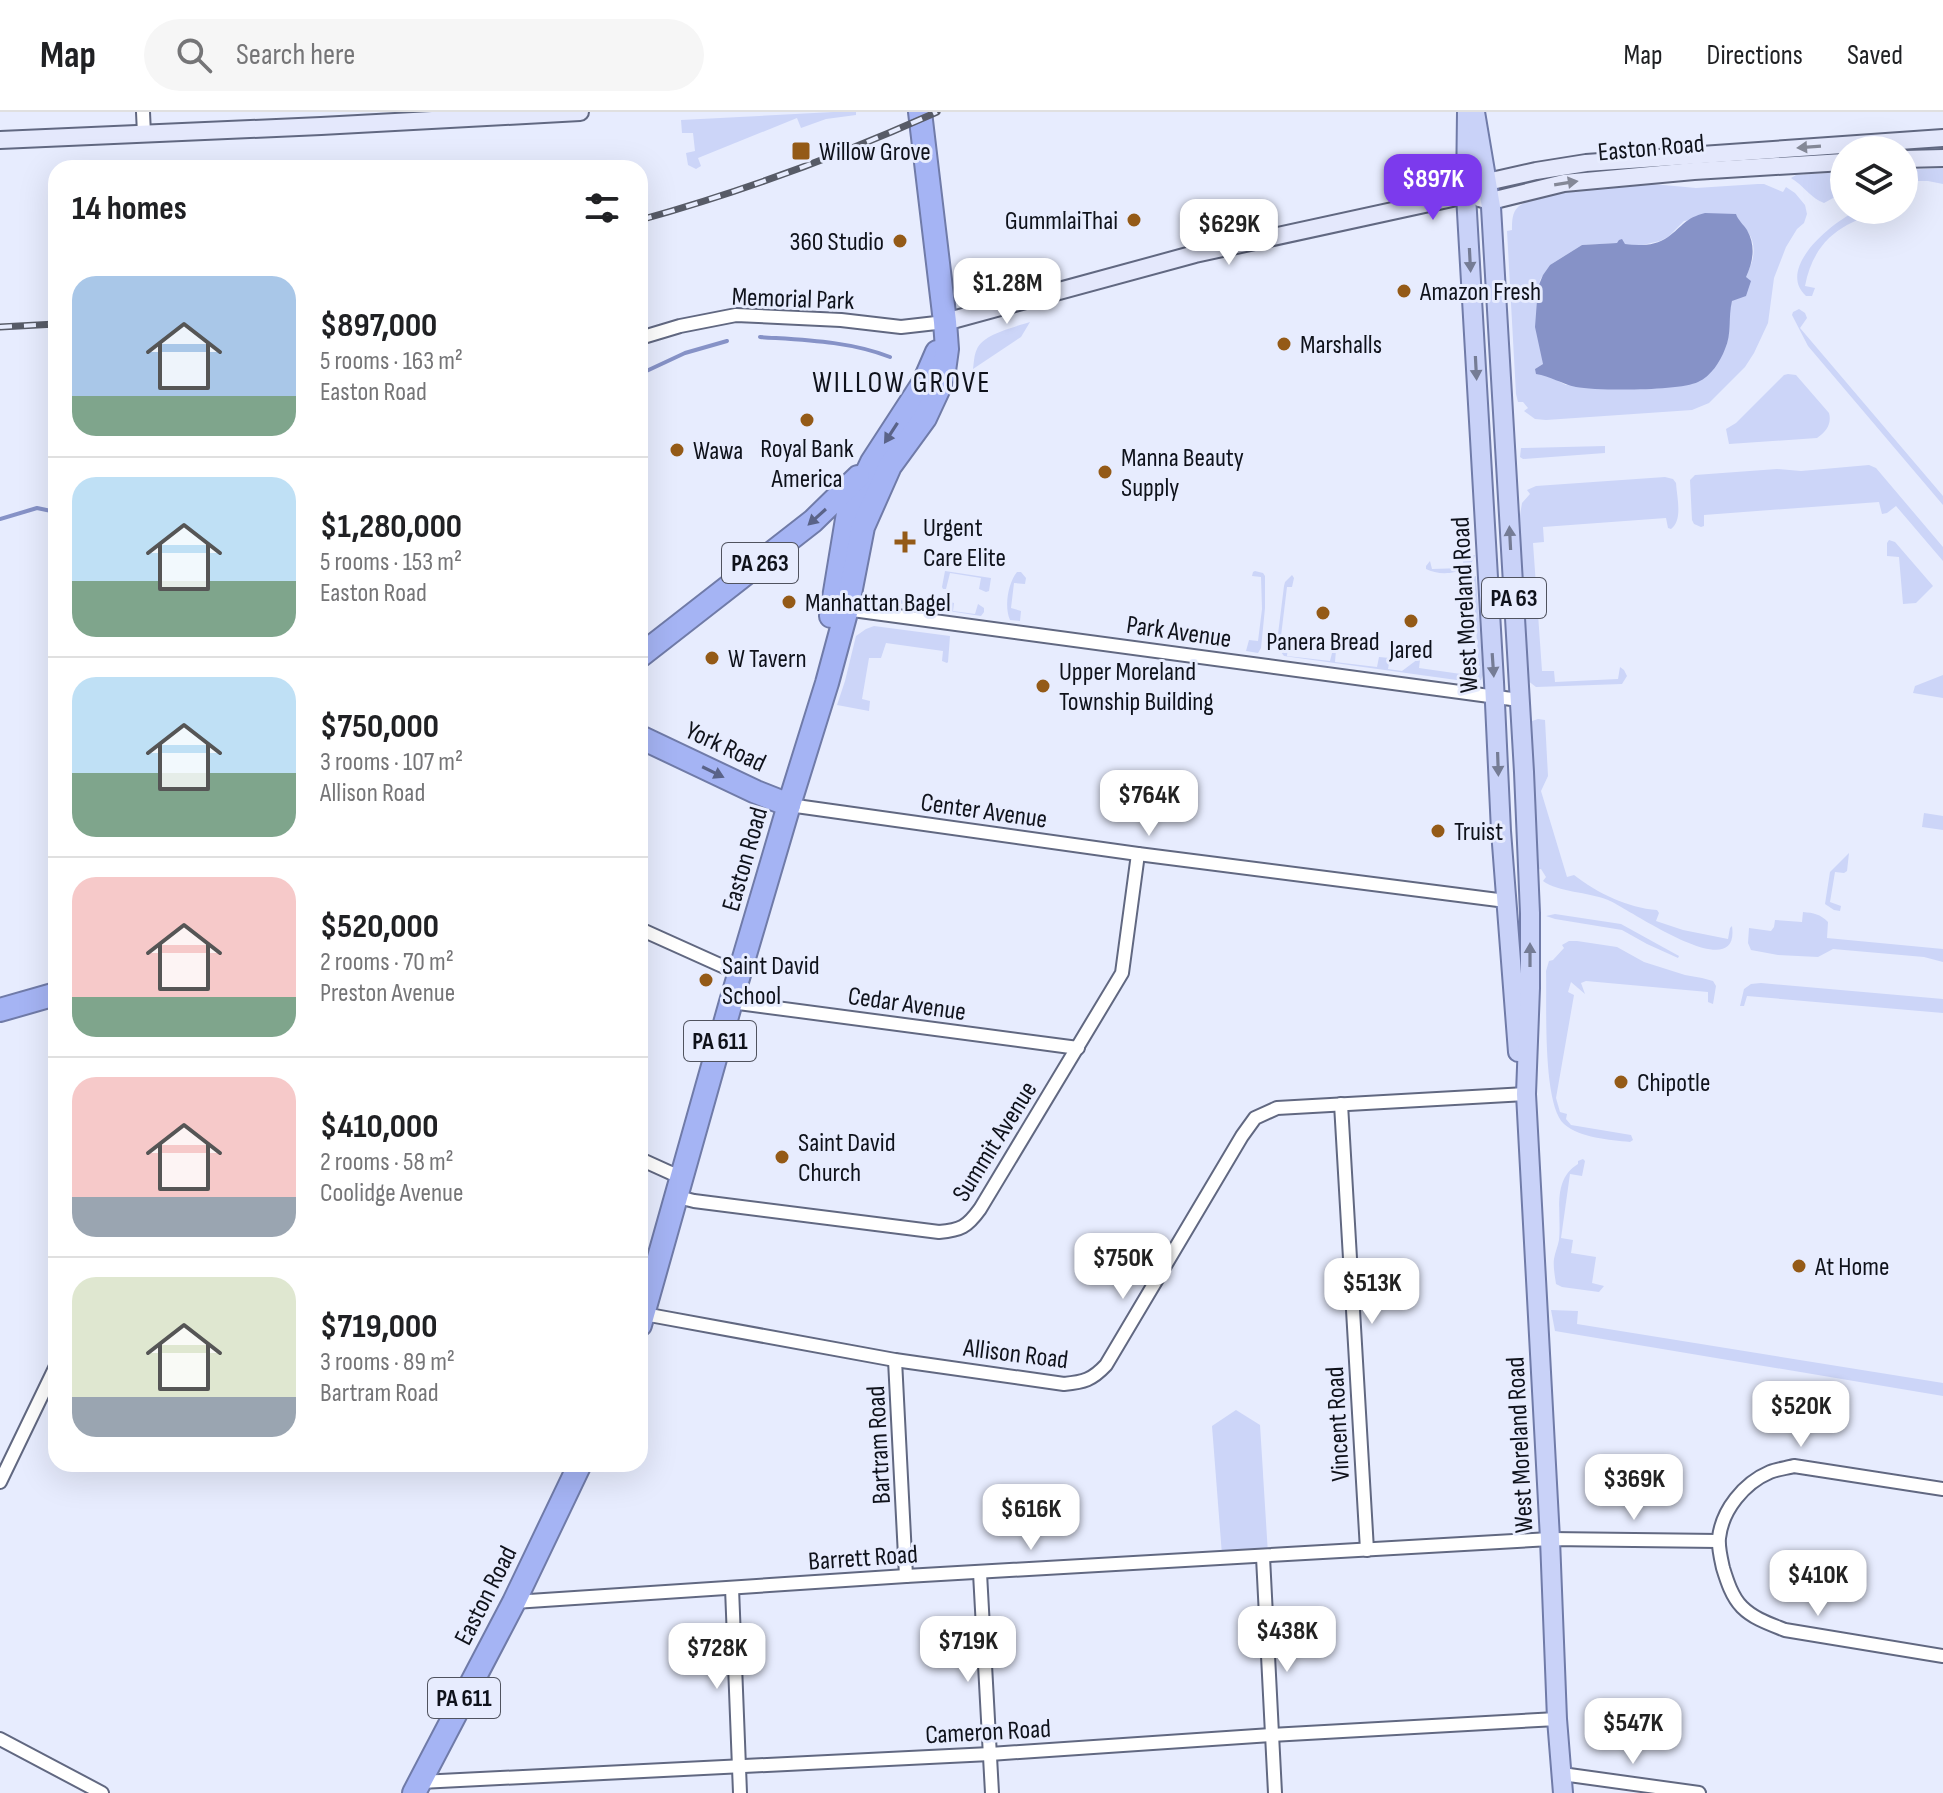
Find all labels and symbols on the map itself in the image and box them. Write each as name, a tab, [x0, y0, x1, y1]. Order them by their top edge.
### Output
street label: Easton Road	[1597, 128, 1706, 169]
place label: Willow Grove	[819, 137, 931, 168]
marker: Willow Grove	[790, 140, 812, 162]
one-way arrow	[1796, 141, 1821, 154]
pin: $897K	[1377, 154, 1489, 222]
one-way arrow	[1554, 176, 1579, 189]
pin: $629K	[1173, 199, 1285, 267]
place label: GummlaiThai	[1005, 206, 1118, 237]
marker: GummlaiThai	[1125, 211, 1143, 229]
place label: 360 Studio	[790, 227, 884, 258]
marker: 360 Studio	[891, 232, 909, 250]
one-way arrow	[1463, 248, 1476, 273]
pin: $1.28M	[942, 258, 1072, 326]
place label: Amazon Fresh	[1419, 277, 1541, 308]
street label: Memorial Park	[731, 282, 855, 317]
marker: Amazon Fresh	[1395, 282, 1413, 300]
place label: Marshalls	[1300, 330, 1382, 361]
marker: Marshalls	[1275, 335, 1293, 353]
one-way arrow	[1470, 356, 1483, 381]
district label: WILLOW GROVE	[812, 365, 992, 401]
marker: Royal Bank America	[798, 411, 816, 429]
one-way arrow	[883, 423, 898, 444]
place label: Royal Bank America	[760, 434, 854, 495]
place label: Wawa	[693, 436, 743, 467]
marker: Wawa	[668, 441, 686, 459]
place label: Manna Beauty Supply	[1121, 443, 1244, 504]
marker: Manna Beauty Supply	[1096, 463, 1114, 481]
one-way arrow	[808, 508, 828, 525]
place label: Urgent Care Elite	[923, 513, 1006, 574]
street label: West Moreland Road	[1445, 516, 1486, 694]
one-way arrow	[1503, 525, 1516, 550]
marker: Urgent Care Elite	[894, 531, 916, 553]
road number: PA 263	[722, 543, 798, 583]
road number: PA 63	[1482, 578, 1546, 618]
place label: Manhattan Bagel	[805, 588, 951, 619]
marker: Manhattan Bagel	[780, 593, 798, 611]
marker: Panera Bread	[1314, 604, 1332, 622]
street label: Park Avenue	[1124, 610, 1233, 655]
marker: Jared	[1402, 612, 1420, 630]
place label: Panera Bread	[1266, 627, 1380, 658]
place label: Jared	[1388, 635, 1433, 666]
place label: W Tavern	[728, 644, 807, 675]
marker: W Tavern	[703, 649, 721, 667]
one-way arrow	[1487, 653, 1500, 678]
place label: Upper Moreland Township Building	[1059, 657, 1214, 718]
marker: Upper Moreland Township Building	[1034, 677, 1052, 695]
street label: York Road	[680, 715, 771, 779]
one-way arrow	[1492, 752, 1505, 777]
one-way arrow	[702, 765, 725, 778]
pin: $764K	[1093, 770, 1205, 838]
street label: Center Avenue	[919, 787, 1049, 836]
street label: Easton Road	[716, 804, 775, 915]
place label: Truist	[1454, 817, 1503, 848]
marker: Truist	[1429, 822, 1447, 840]
one-way arrow	[1524, 942, 1536, 967]
place label: Saint David School	[722, 951, 820, 1012]
marker: Saint David School	[697, 971, 715, 989]
street label: Cedar Avenue	[846, 981, 968, 1028]
road number: PA 611	[684, 1021, 756, 1061]
place label: Chipotle	[1637, 1068, 1710, 1099]
marker: Chipotle	[1612, 1073, 1630, 1091]
street label: Summit Avenue	[946, 1076, 1044, 1208]
place label: Saint David Church	[798, 1128, 896, 1189]
marker: Saint David Church	[773, 1148, 791, 1166]
pin: $750K	[1067, 1233, 1179, 1301]
place label: At Home	[1814, 1252, 1889, 1283]
marker: At Home	[1790, 1257, 1808, 1275]
pin: $513K	[1316, 1258, 1428, 1326]
street label: Allison Road	[961, 1333, 1070, 1376]
street label: West Moreland Road	[1500, 1356, 1541, 1534]
street label: Vincent Road	[1320, 1366, 1357, 1482]
pin: $520K	[1745, 1381, 1857, 1449]
street label: Bartram Road	[861, 1385, 898, 1505]
pin: $369K	[1578, 1454, 1690, 1522]
pin: $616K	[975, 1484, 1087, 1552]
street label: Barrett Road	[807, 1539, 919, 1578]
street label: Easton Road	[448, 1541, 524, 1650]
pin: $410K	[1762, 1550, 1874, 1618]
pin: $438K	[1231, 1606, 1343, 1674]
pin: $719K	[912, 1616, 1024, 1684]
pin: $728K	[661, 1623, 773, 1691]
road number: PA 611	[428, 1678, 500, 1718]
pin: $547K	[1577, 1698, 1689, 1766]
street label: Cameron Road	[924, 1714, 1052, 1751]

